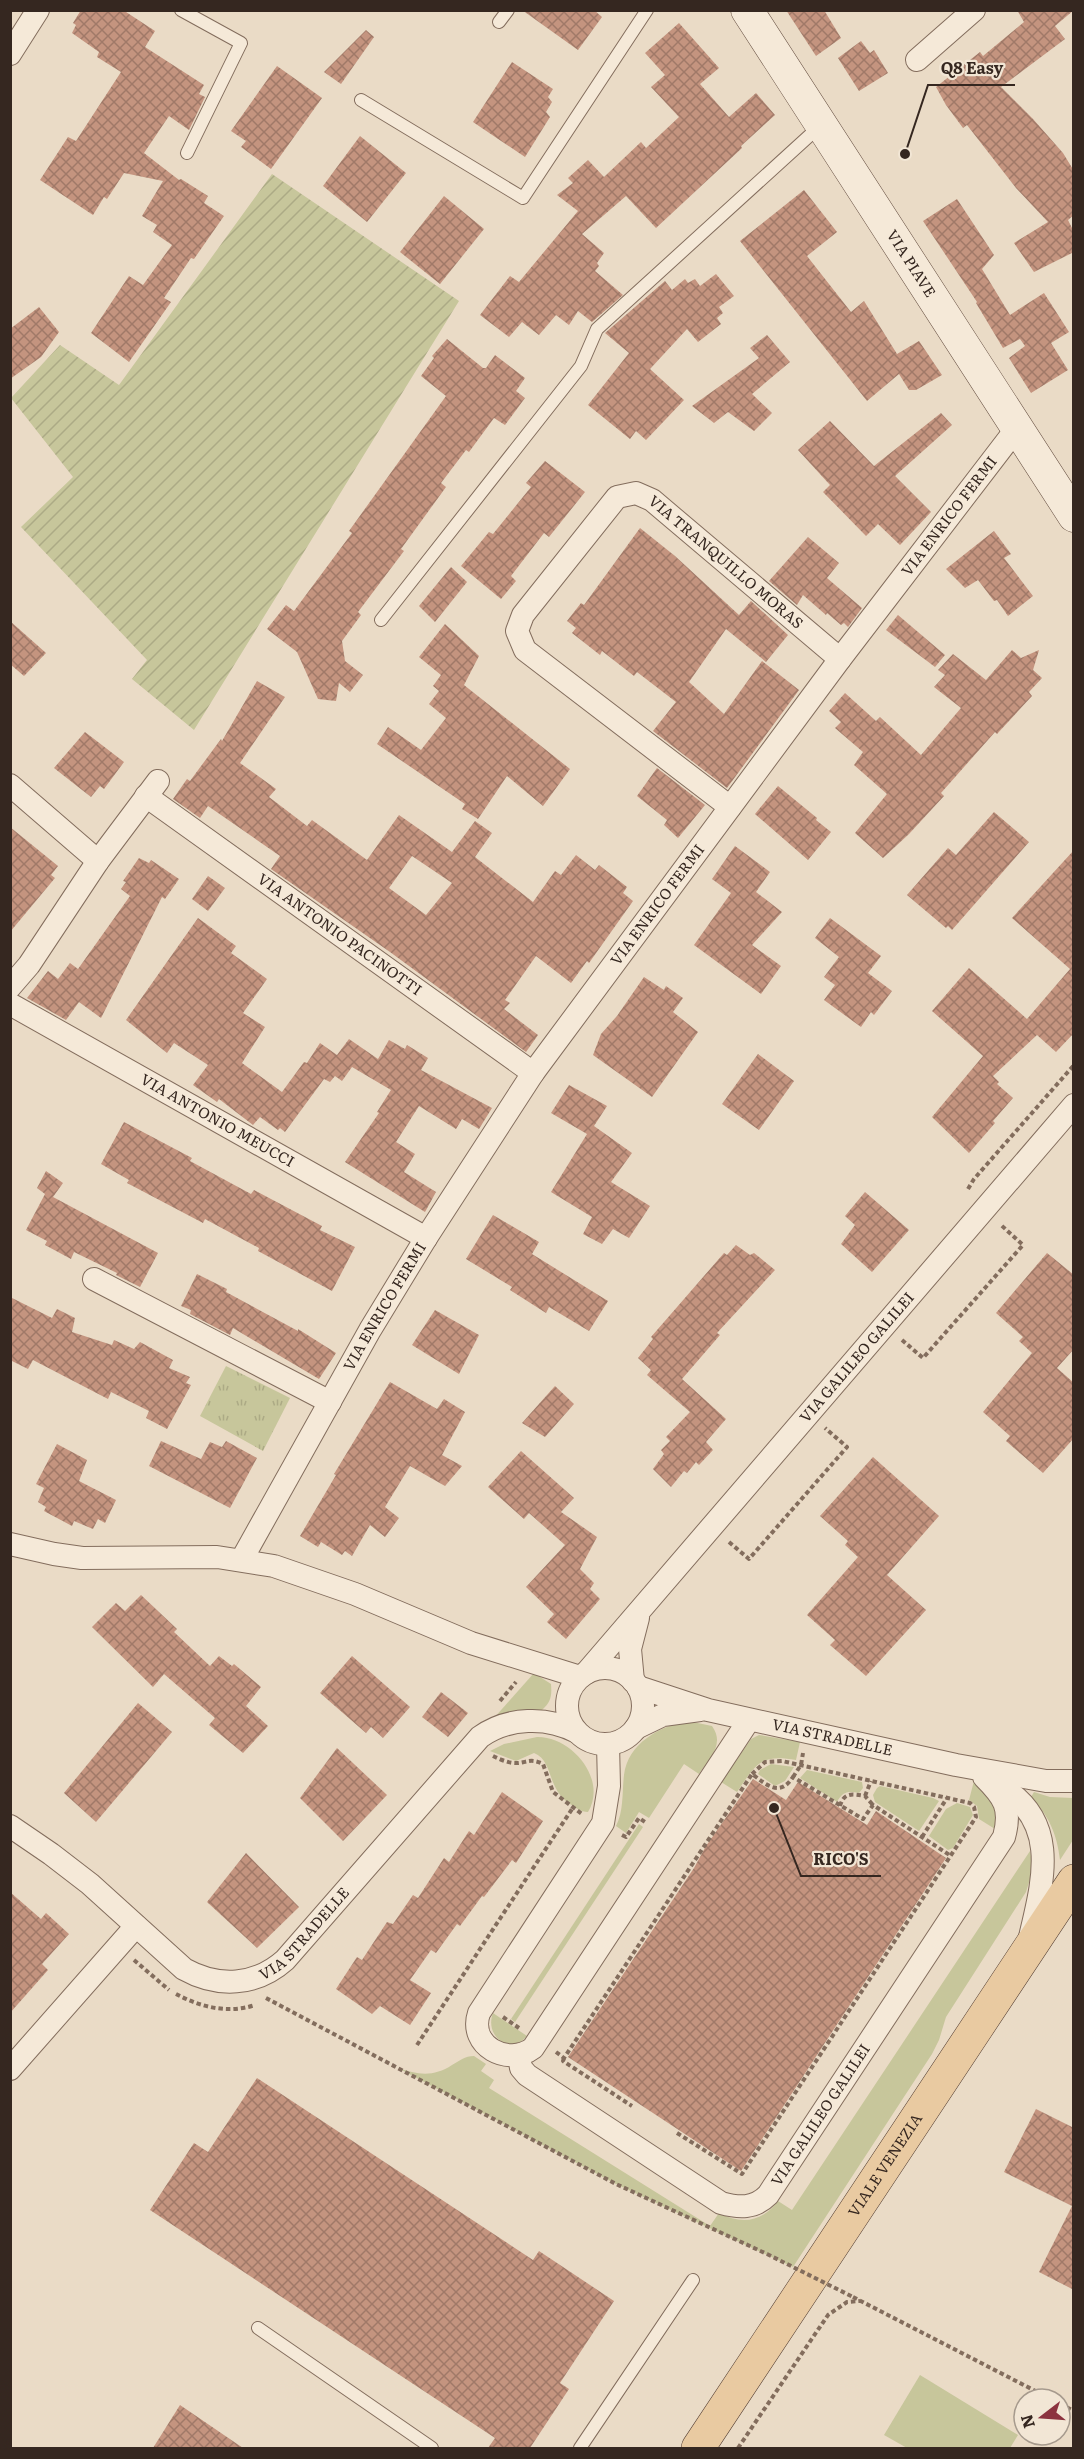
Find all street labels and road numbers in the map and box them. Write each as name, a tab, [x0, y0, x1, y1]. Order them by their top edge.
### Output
street label: VIA PIAVE	[882, 224, 943, 301]
street label: VIA ENRICO FERMI	[895, 450, 1002, 580]
street label: VIA TRANQUILLO MORAS	[644, 489, 809, 633]
street label: VIA ENRICO FERMI	[604, 838, 709, 969]
street label: VIA ANTONIO PACINOTTI	[253, 866, 427, 1000]
street label: VIA ANTONIO MEUCCI	[137, 1067, 300, 1172]
street label: VIA ENRICO FERMI	[337, 1237, 431, 1374]
street label: VIA GALILEO GALILEI	[793, 1286, 919, 1427]
street label: VIA STRADELLE	[770, 1712, 895, 1761]
street label: VIA STRADELLE	[254, 1881, 354, 1985]
street label: VIA GALILEO GALILEI	[764, 2039, 875, 2190]
street label: VIALE VENEZIA	[841, 2108, 927, 2221]

